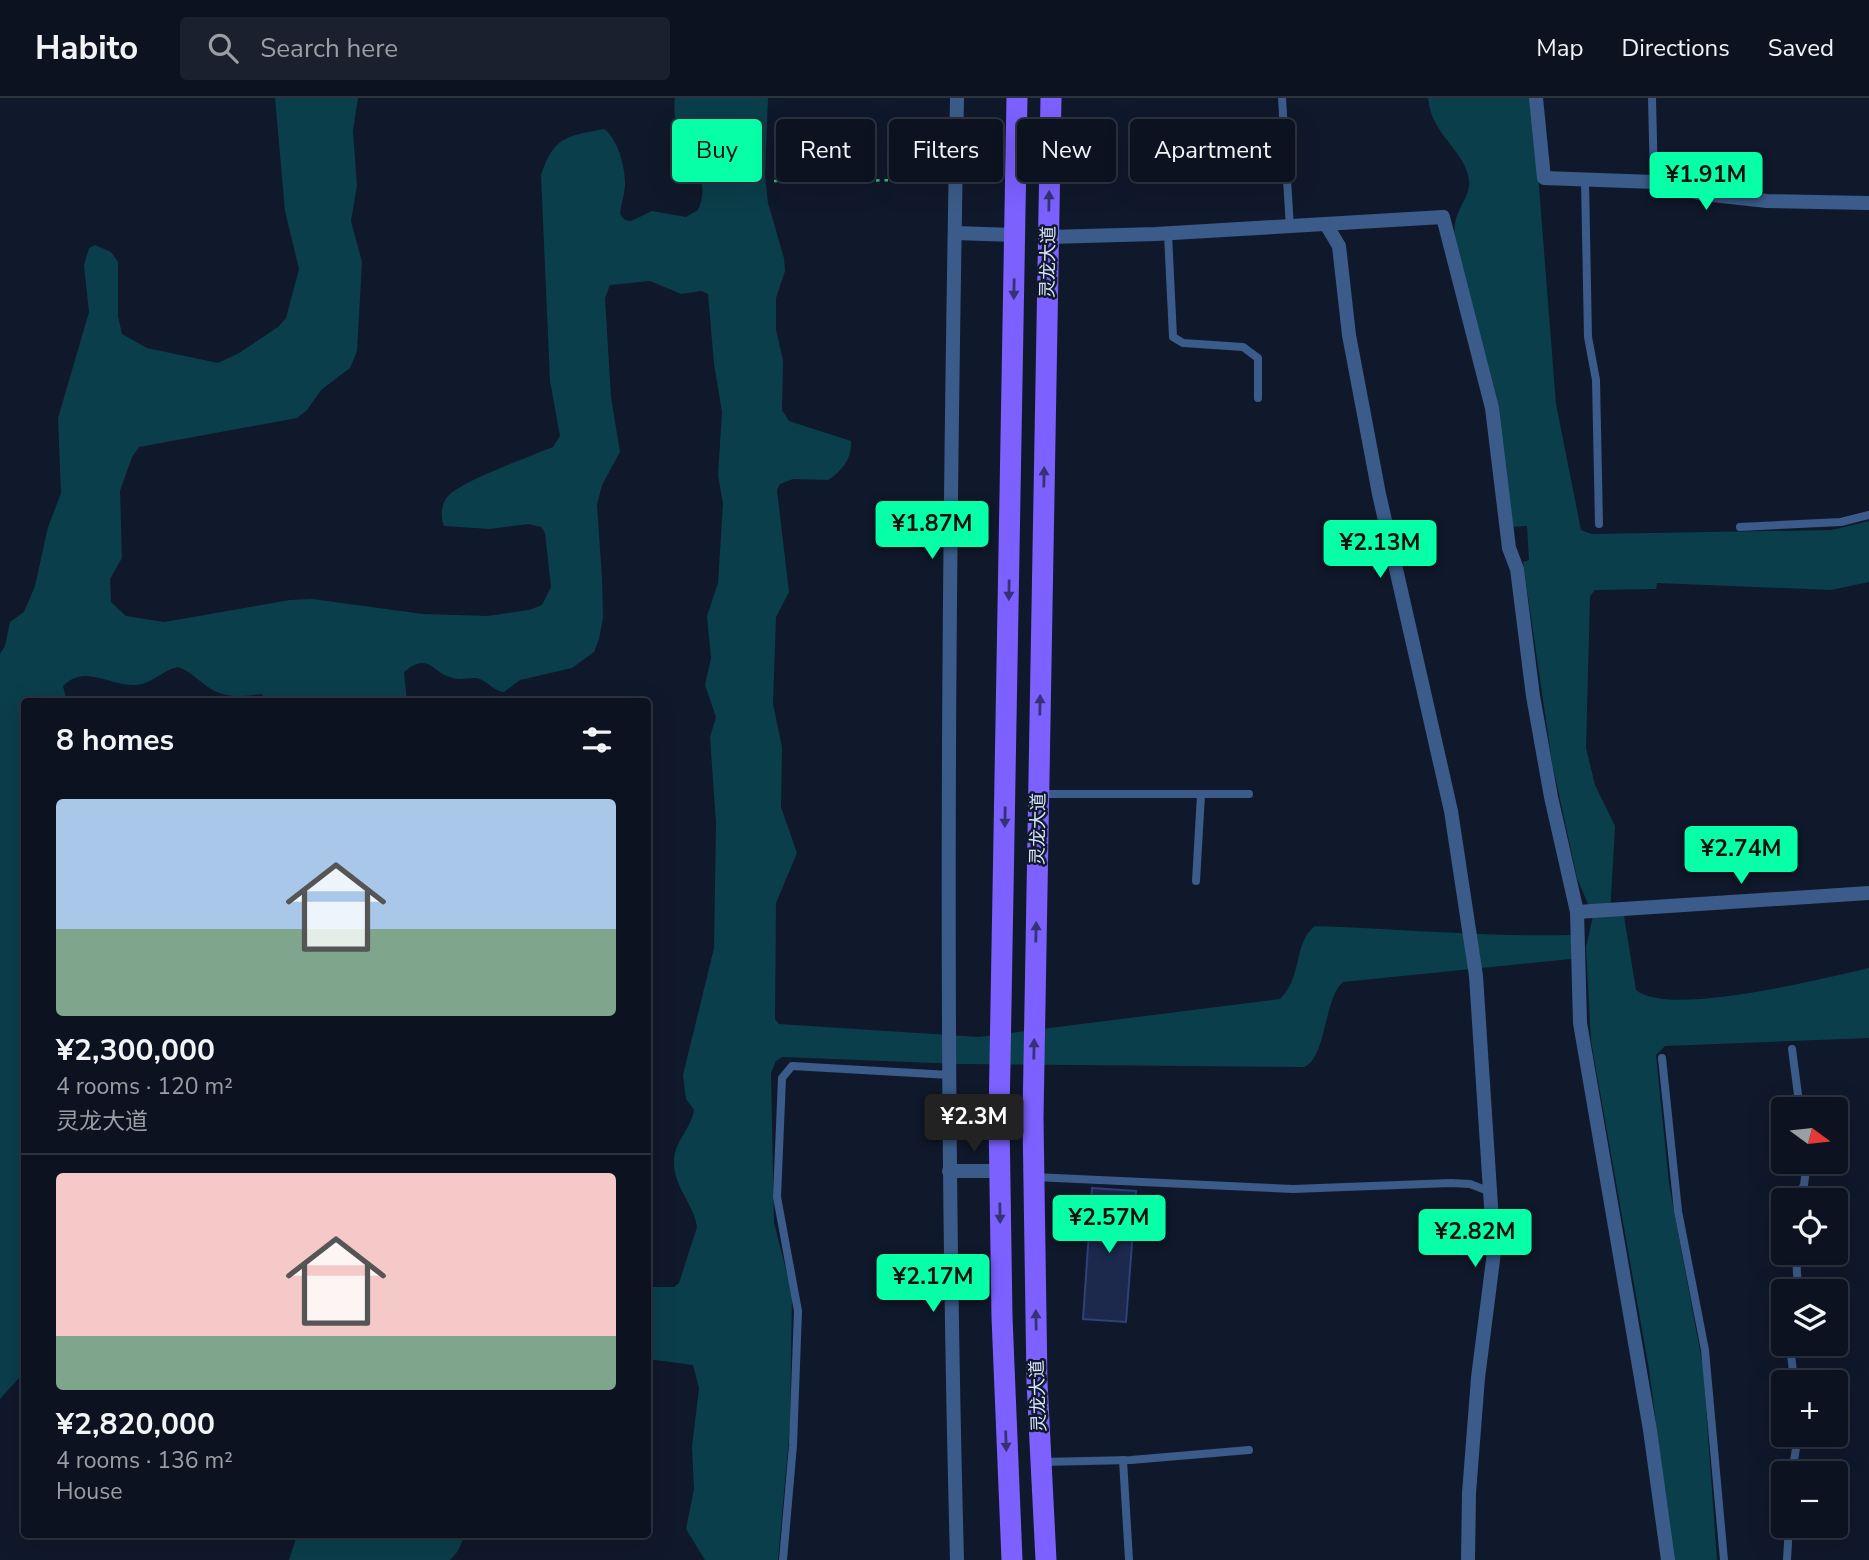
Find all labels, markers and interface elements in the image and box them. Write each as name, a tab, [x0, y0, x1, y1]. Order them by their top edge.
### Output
search box	[180, 17, 670, 80]
text: Habito	[35, 26, 138, 71]
icon: search	[204, 29, 242, 67]
text: Search here	[260, 31, 398, 66]
text: Map	[1536, 32, 1583, 64]
text: Directions	[1621, 32, 1730, 64]
text: Saved	[1768, 32, 1834, 64]
chip: Buy	[672, 119, 762, 182]
chip: Rent	[776, 119, 875, 182]
chip: Filters	[889, 119, 1003, 182]
chip: New	[1017, 119, 1116, 182]
chip: Apartment	[1130, 119, 1295, 182]
pin: ¥1.91M	[1649, 152, 1763, 212]
text: ¥1.91M	[1666, 159, 1746, 190]
one-way arrow	[1044, 189, 1055, 211]
street label: 灵龙大道	[1035, 226, 1061, 298]
one-way arrow	[1008, 278, 1020, 300]
one-way arrow	[1039, 466, 1050, 488]
pin: ¥1.87M	[875, 502, 989, 561]
text: ¥1.87M	[892, 508, 972, 539]
pin: ¥2.13M	[1323, 520, 1437, 580]
text: ¥2.13M	[1340, 527, 1420, 558]
one-way arrow	[1003, 579, 1015, 601]
one-way arrow	[1035, 693, 1046, 715]
text: 8 homes	[56, 720, 174, 761]
icon: filters	[578, 721, 616, 759]
street label: 灵龙大道	[1025, 793, 1051, 865]
one-way arrow	[999, 806, 1010, 828]
pin: ¥2.74M	[1684, 826, 1798, 886]
text: ¥2.74M	[1701, 833, 1781, 864]
icon: home	[273, 844, 399, 970]
one-way arrow	[1030, 921, 1042, 943]
text: ¥2,300,000	[56, 1030, 215, 1071]
one-way arrow	[1028, 1038, 1040, 1060]
text: 4 rooms · 120 m²	[56, 1071, 233, 1102]
pin: ¥2.3M	[925, 1094, 1023, 1154]
north arrow	[1771, 1097, 1848, 1174]
map controls	[1771, 1097, 1848, 1538]
text: ¥2.3M	[940, 1101, 1008, 1132]
text: 灵龙大道	[56, 1106, 148, 1137]
button: locate	[1771, 1188, 1848, 1265]
pin: ¥2.57M	[1052, 1196, 1166, 1255]
text: ¥2.57M	[1069, 1202, 1149, 1233]
one-way arrow	[994, 1203, 1006, 1225]
pin: ¥2.82M	[1418, 1210, 1532, 1269]
text: ¥2.82M	[1435, 1216, 1515, 1247]
icon: home	[273, 1218, 399, 1344]
pin: ¥2.17M	[876, 1254, 990, 1314]
text: ¥2.17M	[893, 1261, 973, 1292]
button: layers	[1771, 1279, 1848, 1356]
one-way arrow	[1030, 1309, 1041, 1331]
street label: 灵龙大道	[1025, 1360, 1051, 1432]
button: +	[1771, 1370, 1848, 1447]
text: ¥2,820,000	[56, 1404, 215, 1445]
one-way arrow	[1001, 1430, 1012, 1452]
text: 4 rooms · 136 m²	[56, 1445, 233, 1476]
button: −	[1771, 1461, 1848, 1538]
text: House	[56, 1476, 123, 1507]

